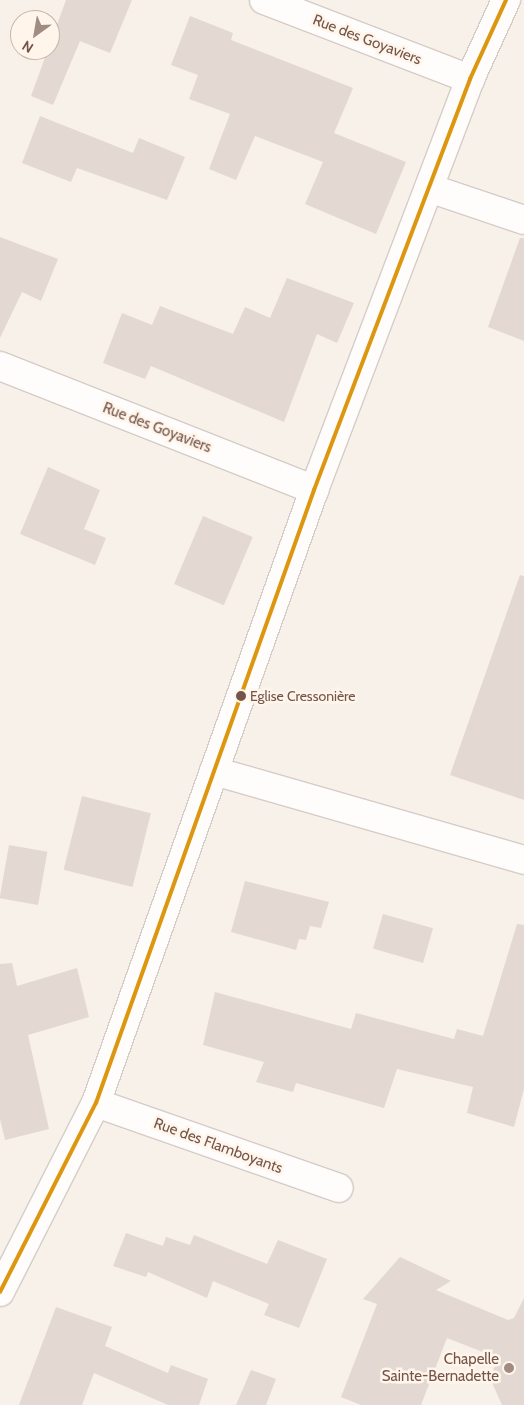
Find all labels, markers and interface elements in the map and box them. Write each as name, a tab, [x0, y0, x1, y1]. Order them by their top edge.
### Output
north arrow	[10, 10, 60, 60]
street label: Rue des Goyaviers	[310, 11, 424, 69]
text: N	[19, 37, 37, 57]
street label: Rue des Goyaviers	[100, 399, 214, 457]
place label: Eglise Cressonière	[250, 688, 356, 704]
marker: Eglise Cressonière	[236, 691, 246, 701]
street label: Rue des Flamboyants	[151, 1114, 285, 1178]
place label: Chapelle Sainte-Bernadette	[382, 1350, 499, 1385]
marker: Chapelle Sainte-Bernadette	[503, 1362, 515, 1374]

